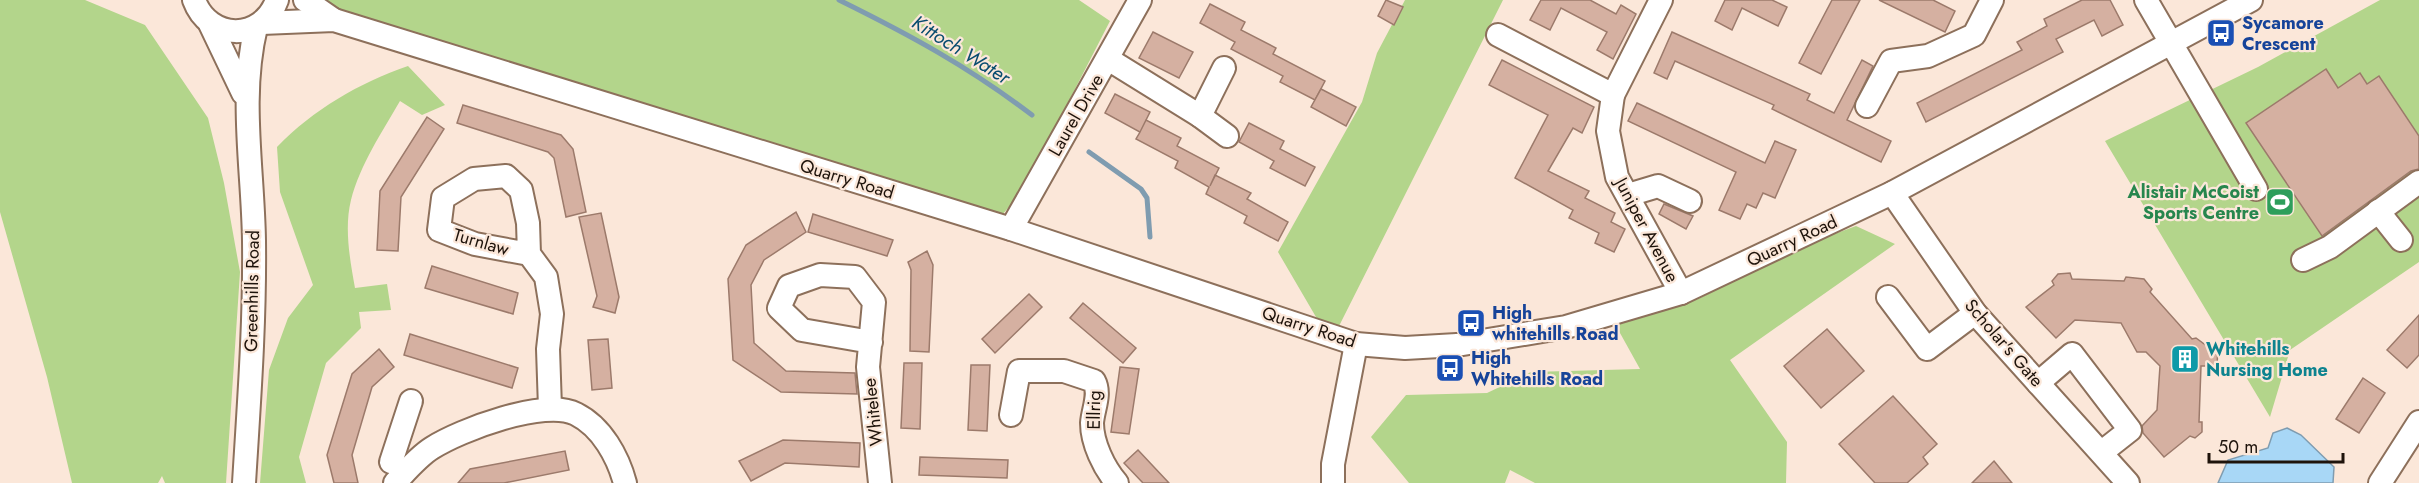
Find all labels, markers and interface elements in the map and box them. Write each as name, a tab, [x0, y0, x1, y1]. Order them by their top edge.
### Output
water label: Kittoch Water	[906, 8, 1017, 92]
place label: Sycamore Crescent	[2242, 10, 2324, 57]
bus stop icon: Sycamore Crescent	[2205, 17, 2237, 49]
street label: Laurel Drive	[1042, 69, 1110, 161]
street label: Quarry Road	[797, 152, 897, 206]
street label: Juniper Avenue	[1608, 171, 1685, 287]
place label: Alistair McCoist Sports Centre	[2126, 179, 2259, 226]
sports icon: Alistair McCoist Sports Centre	[2264, 186, 2296, 218]
street label: Quarry Road	[1742, 209, 1842, 273]
street label: Turnlaw	[450, 222, 513, 263]
street label: Greenhills Road	[238, 230, 266, 352]
street label: Scholar's Gate	[1958, 293, 2050, 393]
street label: Quarry Road	[1259, 300, 1359, 354]
place label: High whitehills Road	[1491, 300, 1619, 347]
bus stop icon: High whitehills Road	[1455, 307, 1487, 339]
place label: Whitehills Nursing Home	[2206, 336, 2328, 383]
building icon: Whitehills Nursing Home	[2169, 343, 2201, 375]
place label: High Whitehills Road	[1471, 345, 1603, 392]
bus stop icon: High Whitehills Road	[1434, 352, 1466, 384]
street label: Whitelee	[857, 377, 889, 447]
street label: Ellrig	[1081, 390, 1107, 430]
scale bar	[2209, 426, 2342, 464]
text: 50 m	[2218, 434, 2258, 460]

